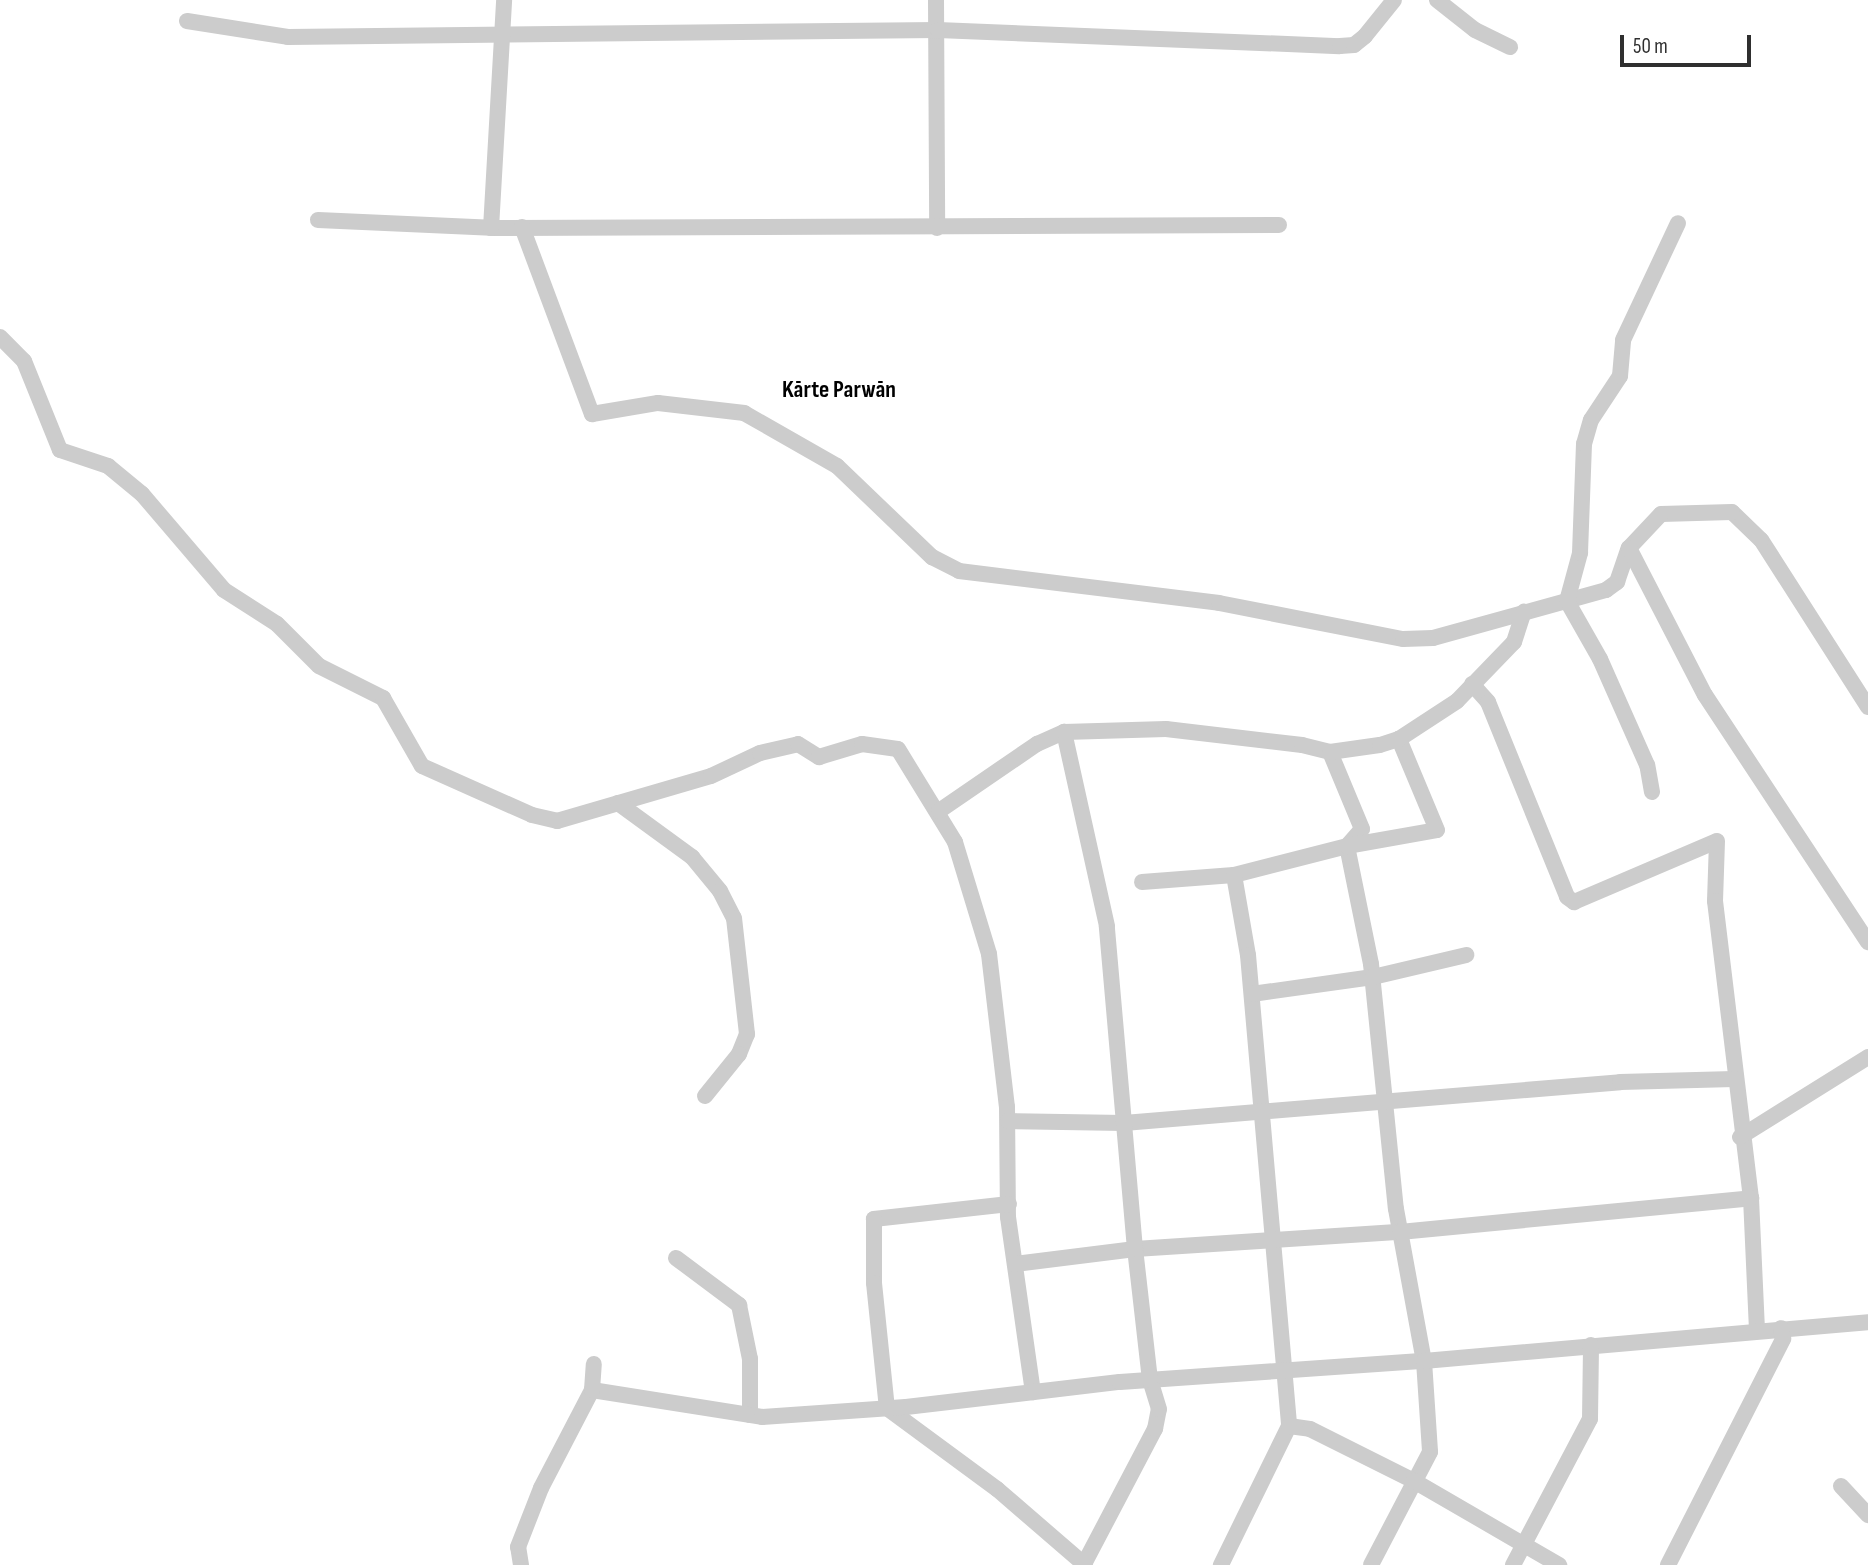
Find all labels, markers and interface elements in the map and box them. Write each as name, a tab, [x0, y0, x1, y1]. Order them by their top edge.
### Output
scale bar	[1623, 21, 1754, 65]
text: 50 m	[1633, 34, 1668, 59]
district label: Kārte Parwān	[782, 376, 896, 404]

